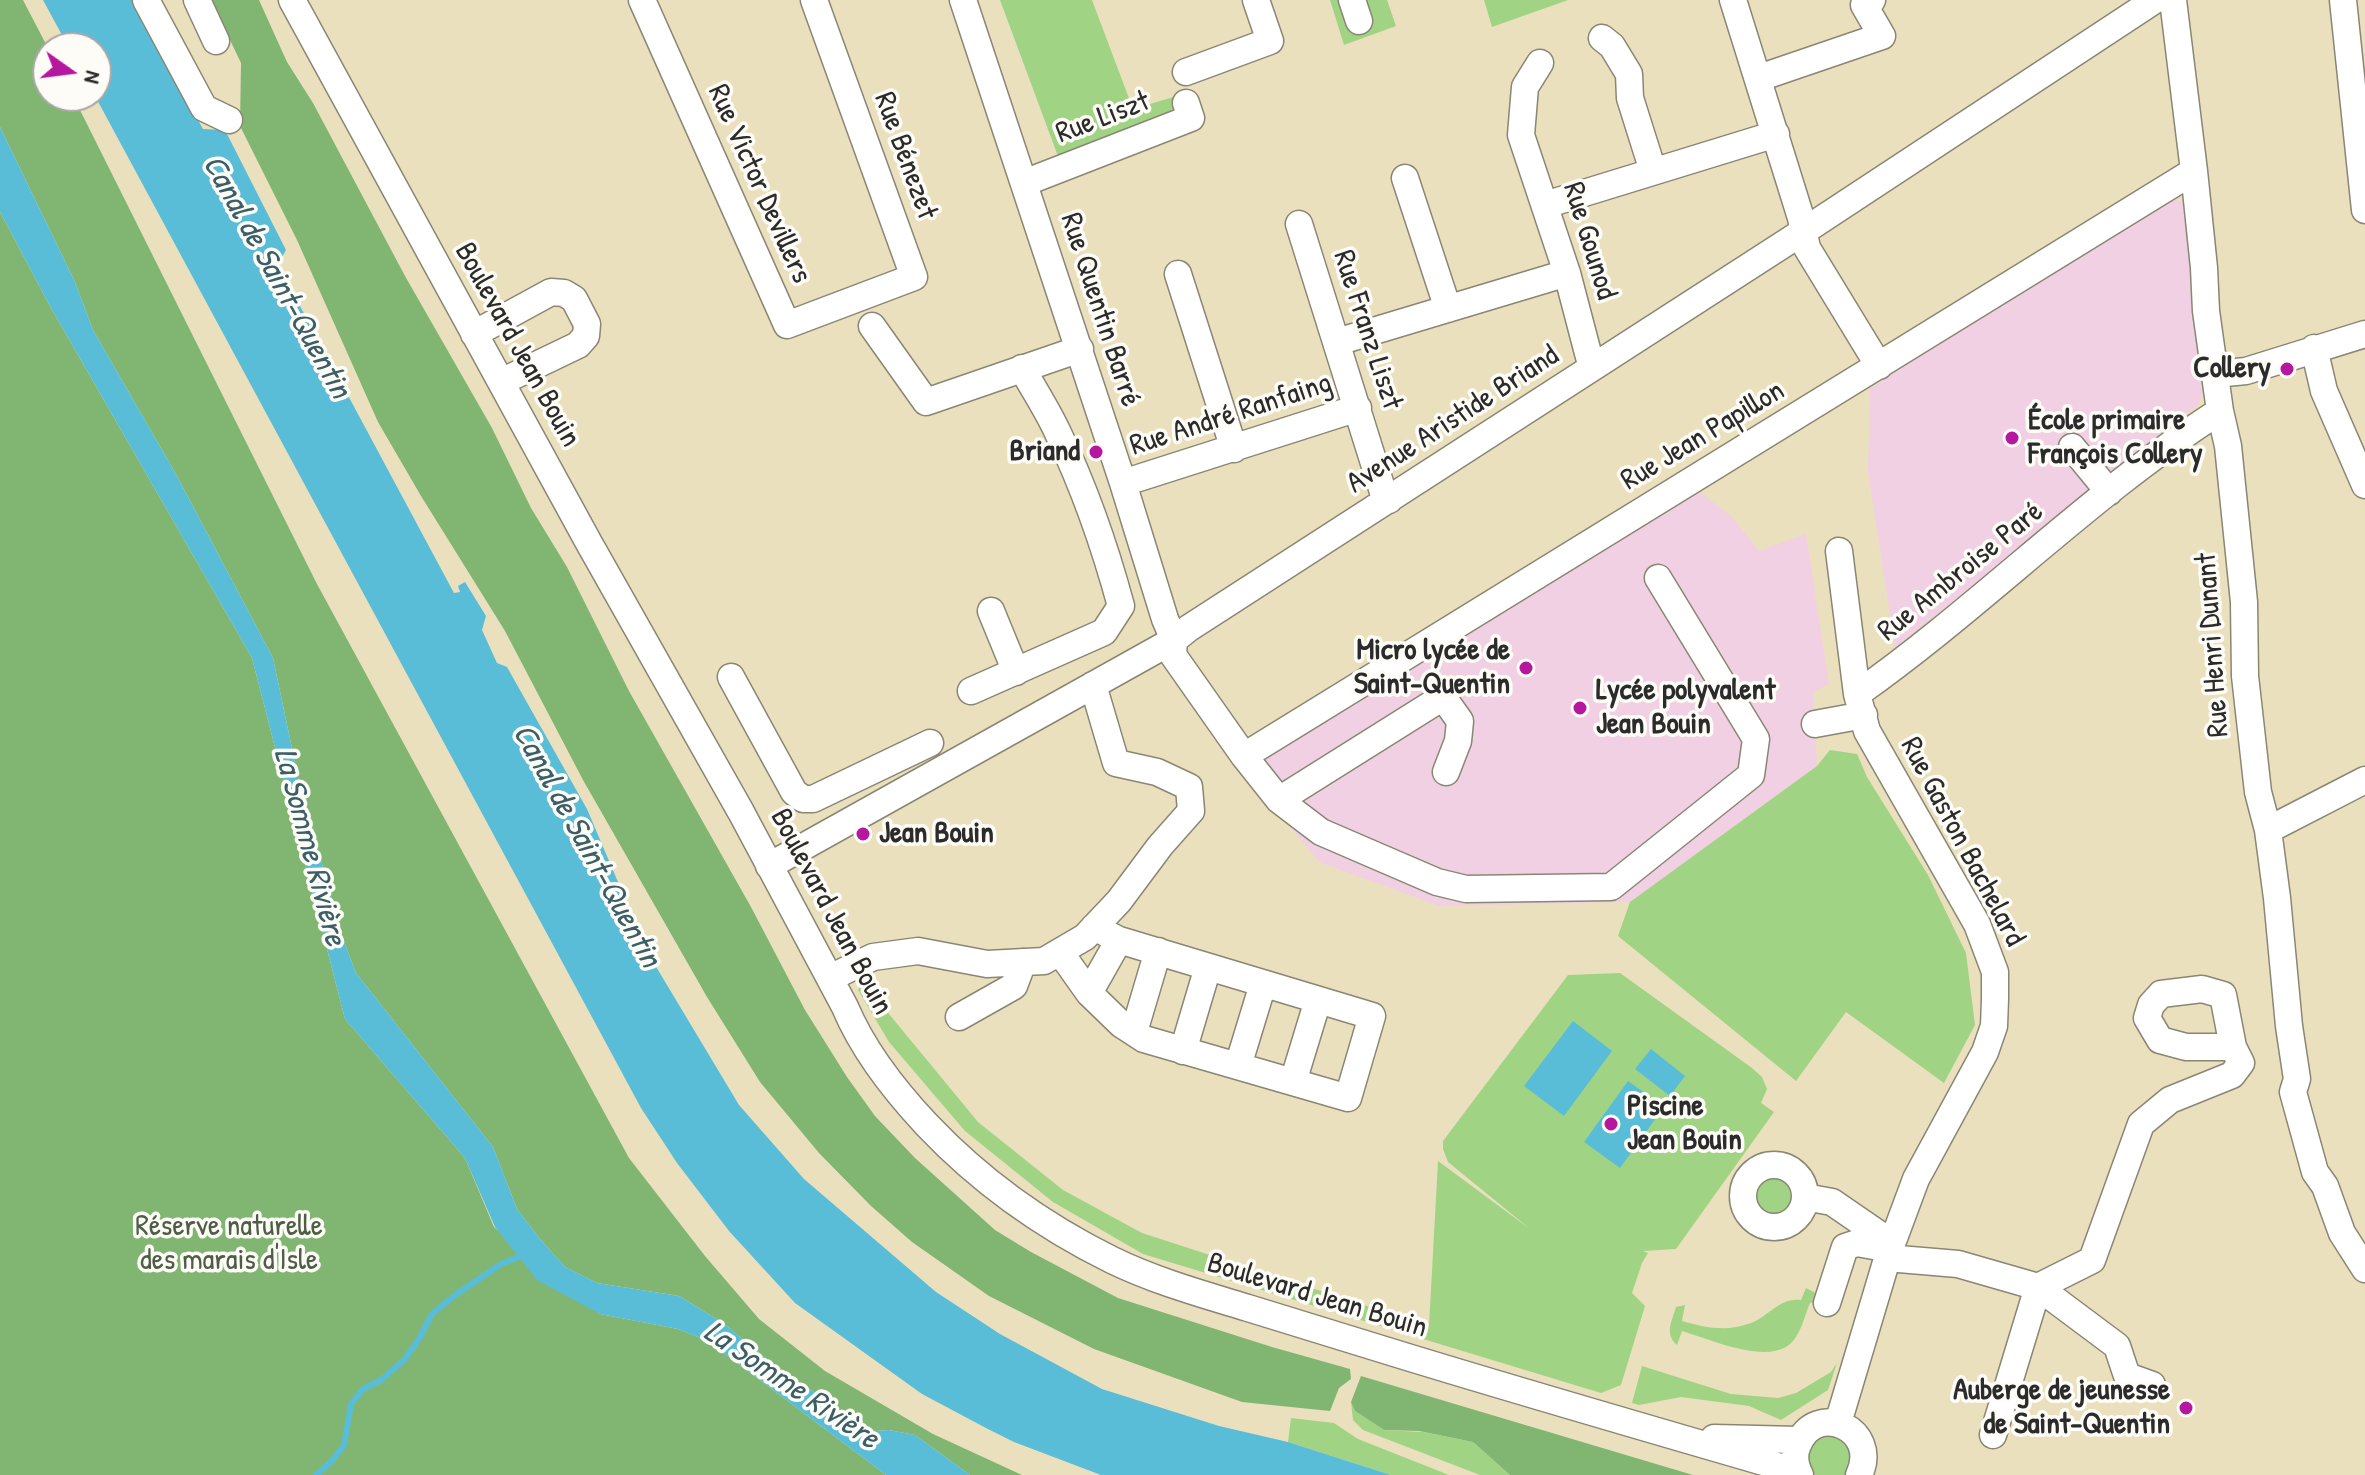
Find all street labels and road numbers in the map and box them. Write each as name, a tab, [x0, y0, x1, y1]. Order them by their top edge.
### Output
street label: Rue Victor Devillers	[699, 79, 819, 289]
street label: Rue Liszt	[1051, 84, 1155, 152]
street label: Rue Bénezet	[865, 88, 945, 224]
street label: Rue Gounod	[1554, 178, 1624, 304]
street label: Rue Quentin Barré	[1052, 209, 1148, 411]
street label: Boulevard Jean Bouin	[446, 237, 588, 453]
street label: Rue Franz Liszt	[1324, 246, 1410, 414]
street label: Avenue Aristide Briand	[1340, 338, 1566, 502]
street label: Rue André Ranfaing	[1126, 365, 1336, 465]
street label: Rue Jean Papillon	[1615, 373, 1791, 499]
street label: Rue Ambroise Paré	[1871, 494, 2051, 650]
street label: Rue Henri Dunant	[2189, 552, 2237, 738]
street label: Rue Gaston Bachelard	[1892, 731, 2032, 953]
street label: Boulevard Jean Bouin	[762, 803, 900, 1021]
street label: Boulevard Jean Bouin	[1203, 1245, 1431, 1347]

